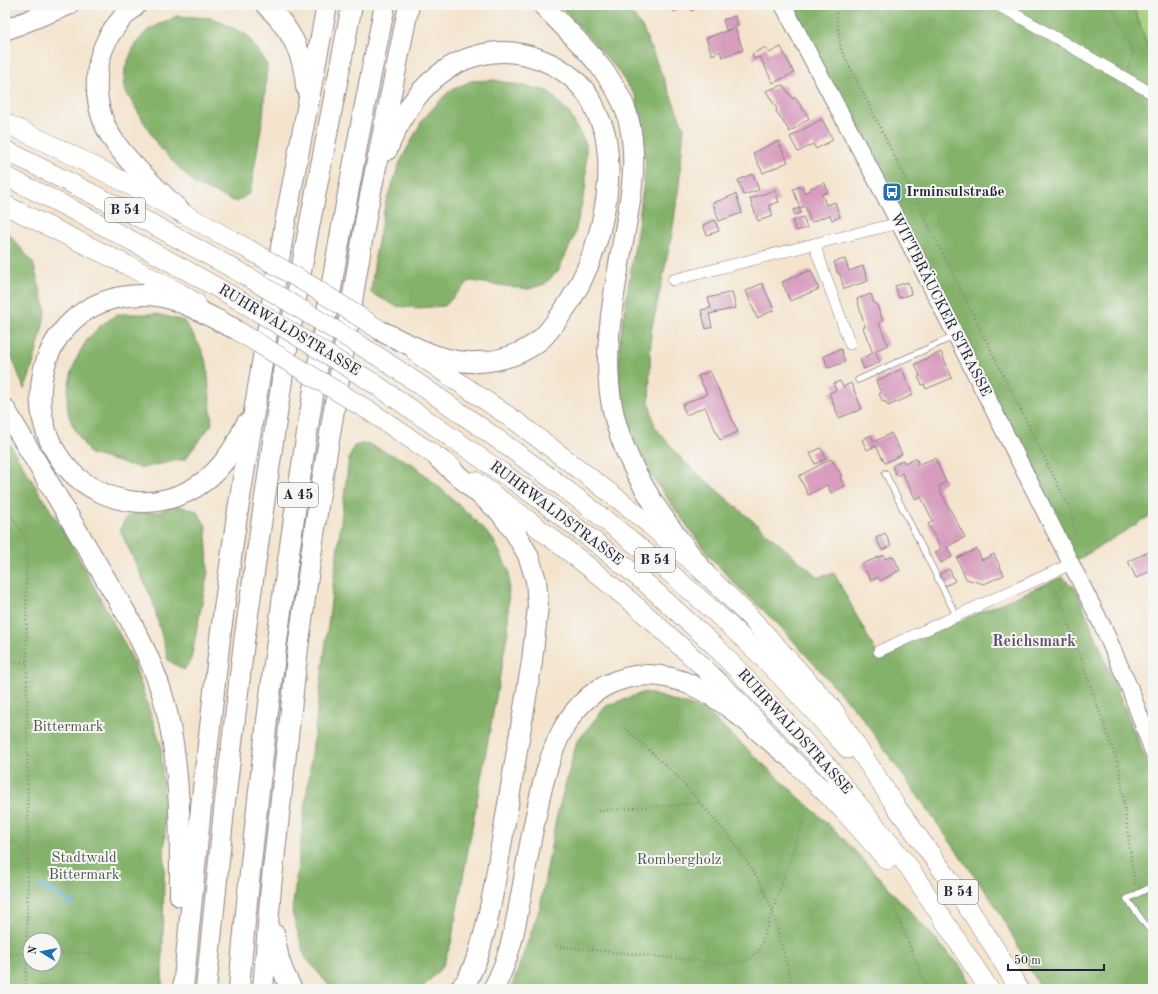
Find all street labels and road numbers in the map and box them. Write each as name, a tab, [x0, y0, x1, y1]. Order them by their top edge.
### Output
road number: B 54	[105, 198, 145, 222]
street label: WITTBRÄUCKER STRASSE	[887, 209, 996, 399]
street label: RUHRWALDSTRASSE	[215, 283, 363, 379]
street label: RUHRWALDSTRASSE	[487, 459, 625, 569]
road number: A 45	[278, 483, 318, 507]
road number: B 54	[635, 548, 675, 572]
street label: RUHRWALDSTRASSE	[734, 667, 854, 797]
road number: B 54	[938, 880, 978, 904]

